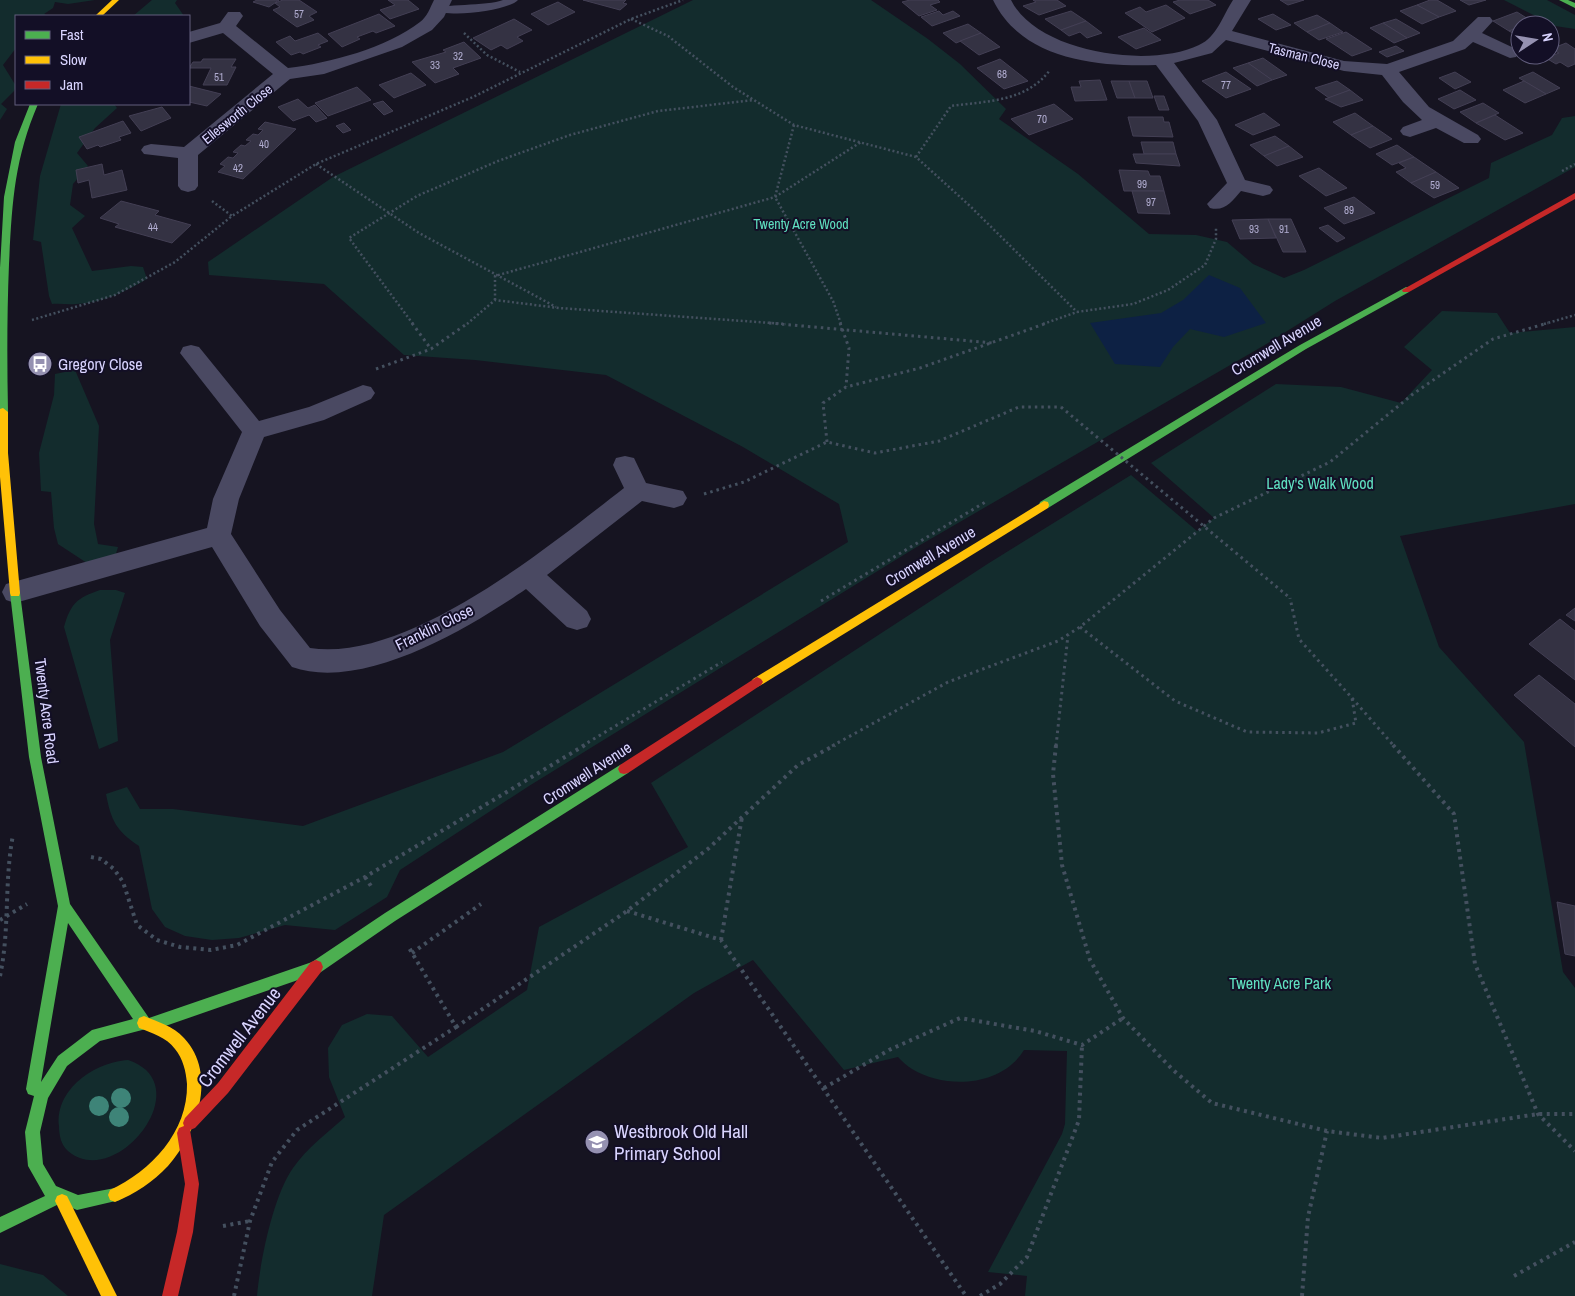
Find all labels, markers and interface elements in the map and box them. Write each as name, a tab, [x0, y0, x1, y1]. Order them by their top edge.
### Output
house number: 57	[294, 7, 304, 21]
legend	[15, 15, 190, 105]
north arrow	[1510, 15, 1560, 65]
text: Fast	[60, 24, 84, 45]
text: N	[1538, 31, 1557, 43]
street label: Tasman Close	[1266, 38, 1342, 74]
text: Slow	[60, 49, 87, 70]
house number: 32	[453, 49, 463, 63]
house number: 33	[430, 58, 440, 72]
house number: 68	[997, 67, 1007, 81]
house number: 51	[214, 70, 224, 84]
text: Jam	[60, 74, 83, 95]
house number: 77	[1221, 78, 1231, 92]
street label: Ellesworth Close	[198, 80, 276, 148]
house number: 70	[1037, 112, 1047, 126]
house number: 40	[259, 137, 269, 151]
house number: 42	[233, 161, 243, 175]
house number: 99	[1137, 177, 1147, 191]
house number: 59	[1430, 178, 1440, 192]
house number: 97	[1146, 195, 1156, 209]
house number: 89	[1344, 203, 1354, 217]
park label: Twenty Acre Wood	[753, 215, 849, 233]
house number: 44	[148, 220, 158, 234]
house number: 93	[1249, 222, 1259, 236]
house number: 91	[1279, 222, 1289, 236]
street label: Cromwell Avenue	[1227, 309, 1325, 381]
bus stop icon: Gregory Close	[27, 351, 53, 377]
place label: Gregory Close	[58, 353, 143, 375]
park label: Lady's Walk Wood	[1266, 472, 1374, 494]
street label: Cromwell Avenue	[881, 520, 979, 592]
street label: Franklin Close	[391, 599, 477, 655]
street label: Twenty Acre Road	[30, 657, 64, 765]
street label: Cromwell Avenue	[538, 736, 636, 810]
park label: Twenty Acre Park	[1229, 972, 1331, 994]
street label: Cromwell Avenue	[192, 981, 286, 1093]
place label: Westbrook Old Hall Primary School	[614, 1118, 748, 1166]
school or university icon: Westbrook Old Hall Primary School	[584, 1129, 610, 1155]

